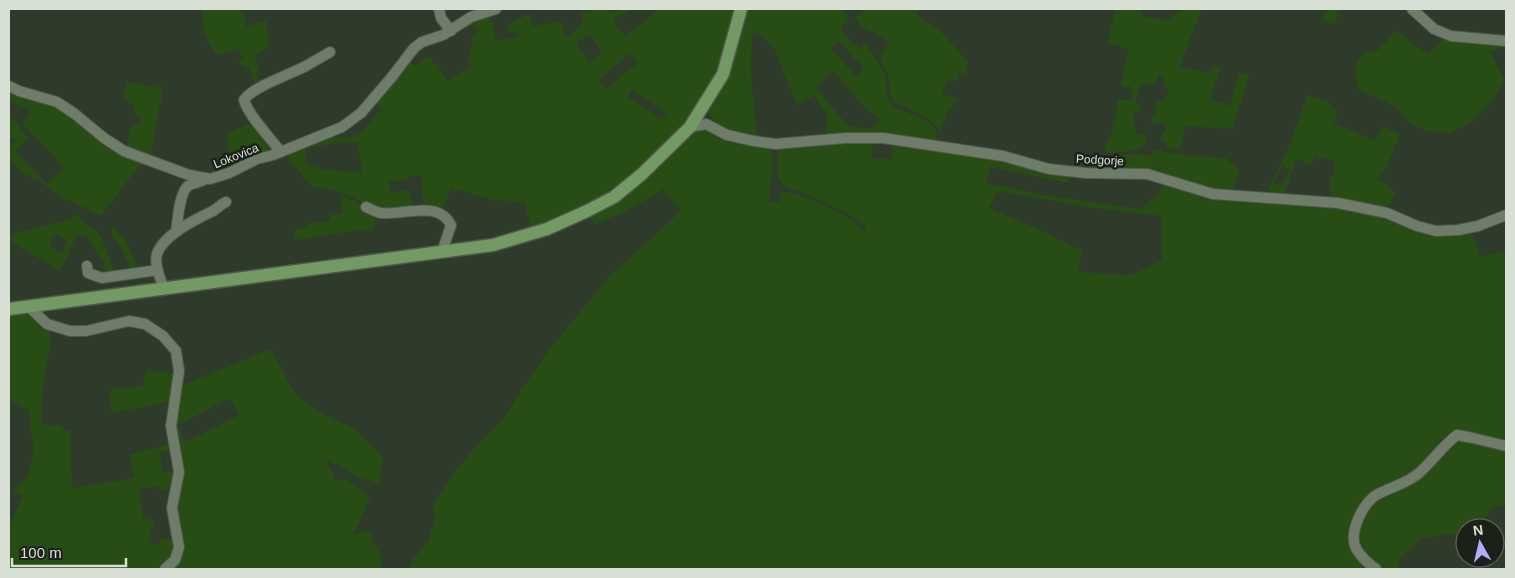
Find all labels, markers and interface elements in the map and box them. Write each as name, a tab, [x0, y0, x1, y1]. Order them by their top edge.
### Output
street label: Lokovica	[211, 141, 261, 171]
street label: Podgorje	[1076, 152, 1125, 168]
north arrow	[1455, 518, 1505, 568]
text: N	[1472, 521, 1484, 539]
scale bar	[12, 536, 126, 568]
text: 100 m	[20, 544, 62, 561]

